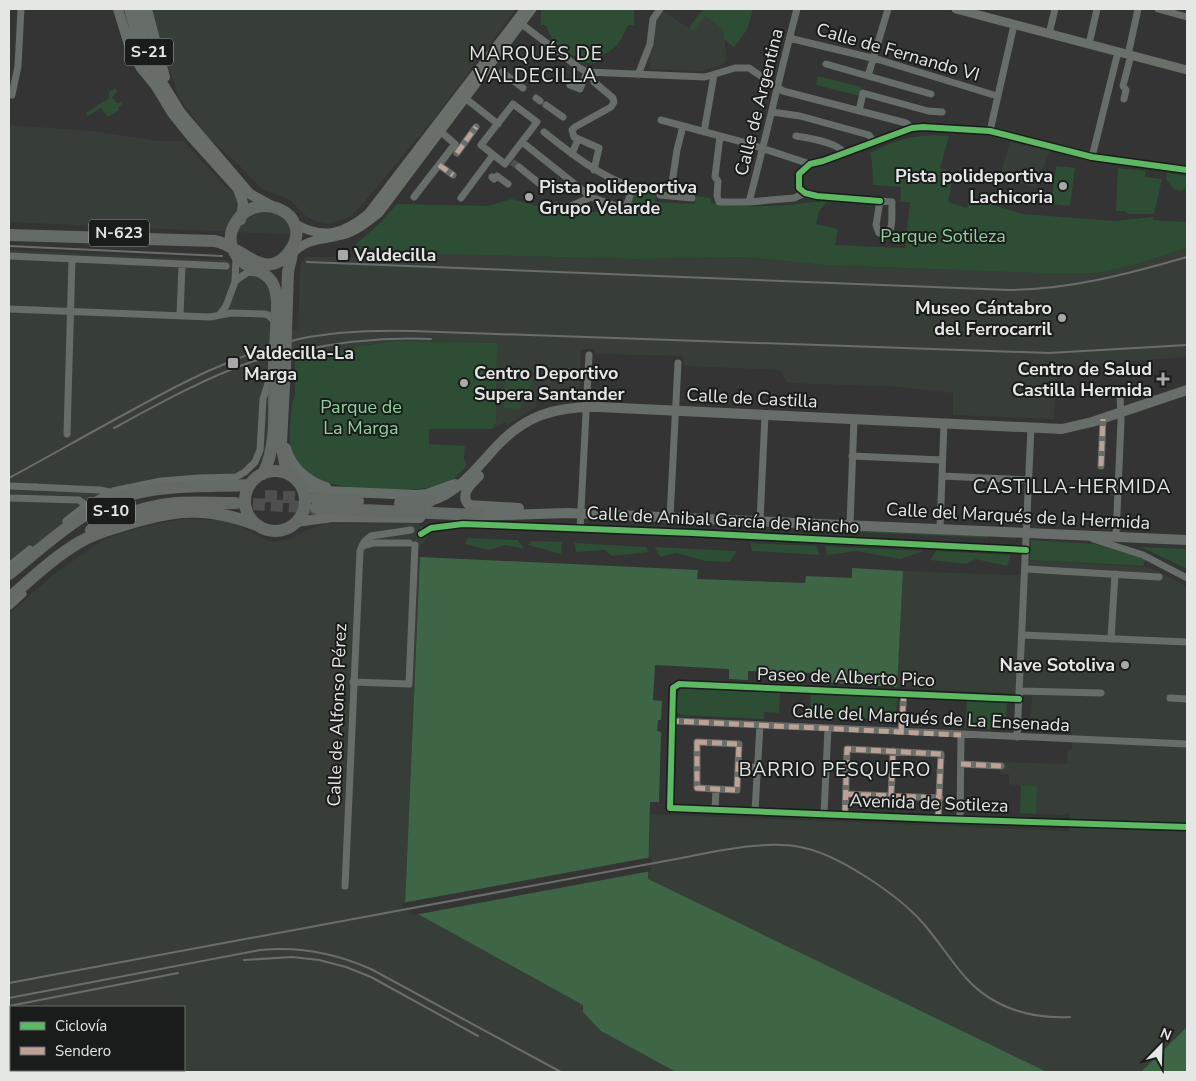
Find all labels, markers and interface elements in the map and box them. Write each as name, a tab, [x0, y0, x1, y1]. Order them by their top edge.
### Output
street label: Calle de Fernando VI	[814, 17, 982, 87]
street label: Calle de Argentina	[729, 26, 789, 178]
road number: S-21	[125, 38, 173, 66]
district label: MARQUÉS DE VALDECILLA	[469, 41, 603, 89]
place label: Pista polideportiva Lachicoria	[895, 164, 1053, 209]
place label: Pista polideportiva Grupo Velarde	[539, 175, 697, 220]
marker: Pista polideportiva Lachicoria	[1057, 180, 1069, 192]
marker: Pista polideportiva Grupo Velarde	[523, 191, 535, 203]
road number: N-623	[89, 220, 149, 247]
park label: Parque Sotileza	[880, 224, 1006, 248]
place label: Valdecilla	[353, 243, 436, 267]
marker: Valdecilla	[336, 248, 350, 262]
place label: Museo Cántabro del Ferrocarril	[915, 296, 1052, 341]
marker: Museo Cántabro del Ferrocarril	[1056, 312, 1068, 324]
place label: Valdecilla-La Marga	[243, 341, 354, 386]
marker: Valdecilla-La Marga	[226, 356, 240, 370]
place label: Centro de Salud Castilla Hermida	[1012, 357, 1152, 402]
place label: Centro Deportivo Supera Santander	[474, 361, 625, 406]
marker: Centro de Salud Castilla Hermida	[1156, 372, 1170, 386]
marker: Centro Deportivo Supera Santander	[458, 377, 470, 389]
street label: Calle de Castilla	[686, 383, 818, 413]
park label: Parque de La Marga	[320, 395, 402, 440]
district label: CASTILLA-HERMIDA	[973, 474, 1171, 500]
street label: Calle del Marqués de la Hermida	[885, 497, 1151, 535]
road number: S-10	[87, 498, 135, 524]
street label: Calle de Anibal García de Riancho	[586, 501, 860, 539]
street label: Calle de Alfonso Pérez	[322, 623, 352, 807]
place label: Nave Sotoliva	[1000, 653, 1115, 677]
marker: Nave Sotoliva	[1119, 659, 1131, 671]
street label: Paseo de Alberto Pico	[757, 662, 935, 692]
street label: Calle del Marqués de La Ensenada	[791, 699, 1071, 737]
district label: BARRIO PESQUERO	[739, 757, 931, 783]
street label: Avenida de Sotileza	[849, 788, 1009, 818]
legend	[10, 1006, 185, 1071]
text: Ciclovía	[55, 1016, 107, 1036]
north arrow	[1136, 1021, 1186, 1071]
text: N	[1157, 1024, 1174, 1045]
text: Sendero	[55, 1041, 111, 1061]

